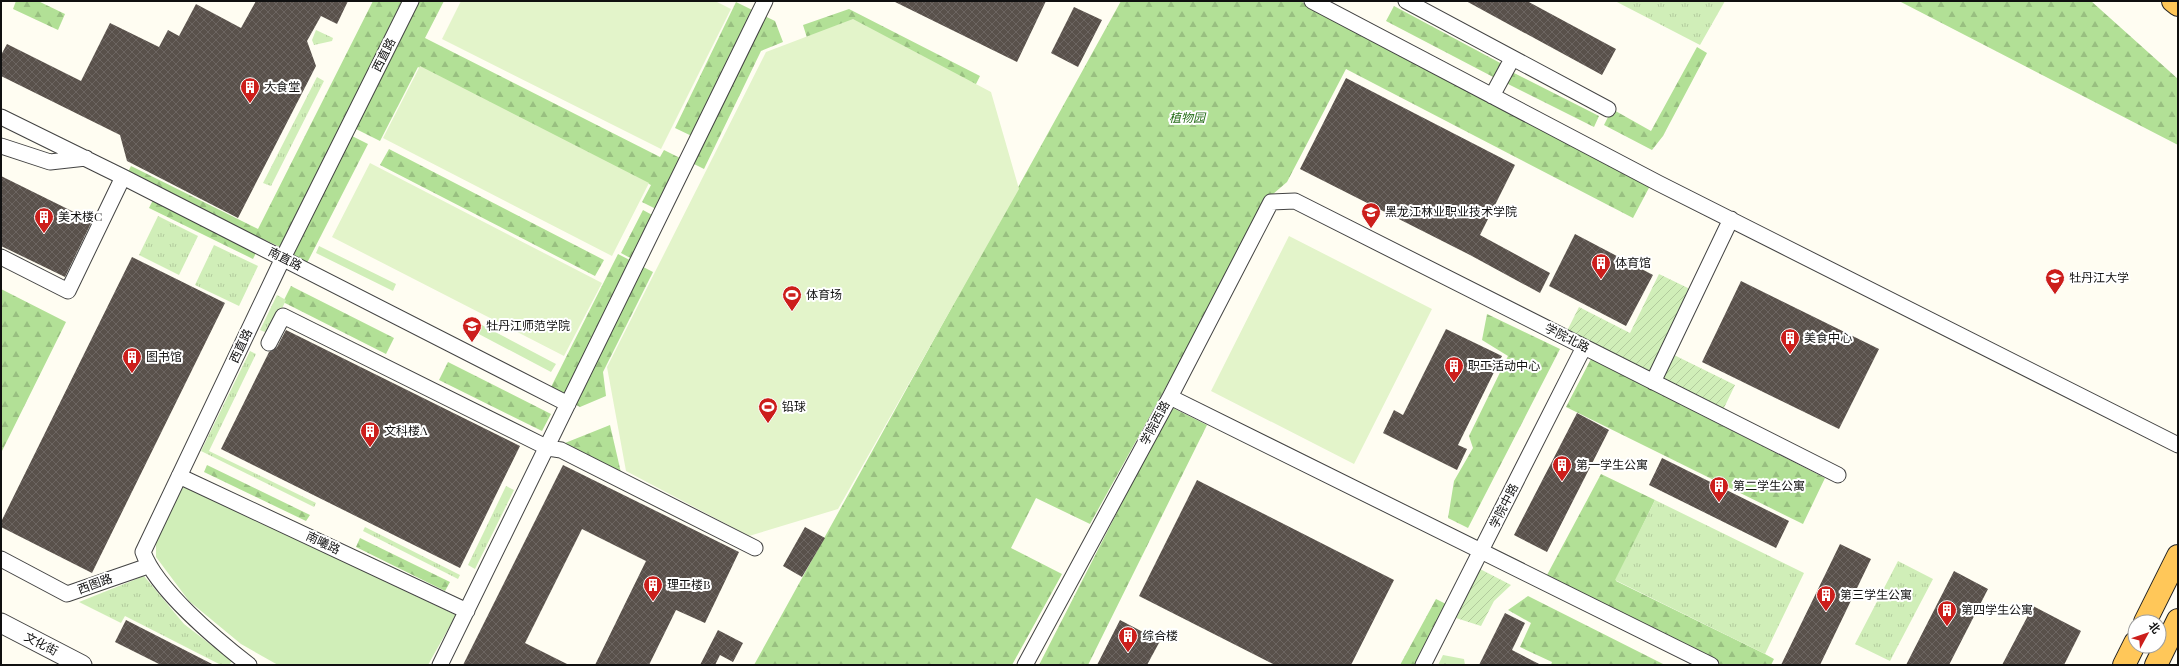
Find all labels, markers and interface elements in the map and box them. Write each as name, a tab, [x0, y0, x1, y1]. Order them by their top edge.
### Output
street label: 西直路	[368, 35, 398, 74]
building icon: 大食堂	[239, 76, 261, 104]
place label: 大食堂	[264, 78, 300, 94]
park label: 植物园	[1169, 109, 1207, 125]
school or university icon: 黑龙江林业职业技术学院	[1360, 201, 1382, 229]
place label: 黑龙江林业职业技术学院	[1385, 203, 1517, 219]
building icon: 美术楼C	[33, 206, 55, 234]
place label: 美术楼C	[58, 208, 102, 224]
street label: 南直路	[266, 243, 305, 273]
building icon: 体育馆	[1590, 252, 1612, 280]
place label: 体育馆	[1615, 254, 1651, 270]
school or university icon: 牡丹江大学	[2044, 267, 2066, 295]
place label: 牡丹江大学	[2069, 269, 2129, 285]
sports icon: 体育场	[781, 284, 803, 312]
place label: 体育场	[806, 286, 842, 302]
school or university icon: 牡丹江师范学院	[461, 315, 483, 343]
place label: 牡丹江师范学院	[486, 317, 570, 333]
street label: 学院北路	[1542, 319, 1592, 355]
street label: 西直路	[225, 326, 255, 365]
building icon: 美食中心	[1779, 327, 1801, 355]
place label: 美食中心	[1804, 329, 1852, 345]
building icon: 图书馆	[121, 346, 143, 374]
place label: 图书馆	[146, 348, 182, 364]
building icon: 职工活动中心	[1443, 355, 1465, 383]
place label: 职工活动中心	[1468, 357, 1540, 373]
sports icon: 铅球	[757, 396, 779, 424]
place label: 铅球	[782, 398, 806, 414]
street label: 学院西路	[1136, 398, 1172, 447]
building icon: 文科楼A	[359, 420, 381, 448]
place label: 文科楼A	[384, 422, 428, 438]
building icon: 第一学生公寓	[1551, 454, 1573, 482]
place label: 第一学生公寓	[1576, 456, 1648, 472]
building icon: 第二学生公寓	[1708, 475, 1730, 503]
place label: 第二学生公寓	[1733, 477, 1805, 493]
street label: 学院中路	[1485, 481, 1521, 531]
street label: 南曦路	[304, 527, 343, 557]
street label: 西图路	[75, 569, 114, 597]
building icon: 理工楼B	[642, 574, 664, 602]
place label: 理工楼B	[667, 576, 710, 592]
building icon: 第三学生公寓	[1815, 584, 1837, 612]
place label: 第三学生公寓	[1840, 586, 1912, 602]
building icon: 第四学生公寓	[1936, 599, 1958, 627]
place label: 第四学生公寓	[1961, 601, 2033, 617]
north arrow	[2127, 614, 2167, 654]
text: 北	[2146, 618, 2164, 636]
building icon: 综合楼	[1117, 625, 1139, 653]
place label: 综合楼	[1142, 627, 1178, 643]
street label: 文化街	[22, 628, 61, 658]

